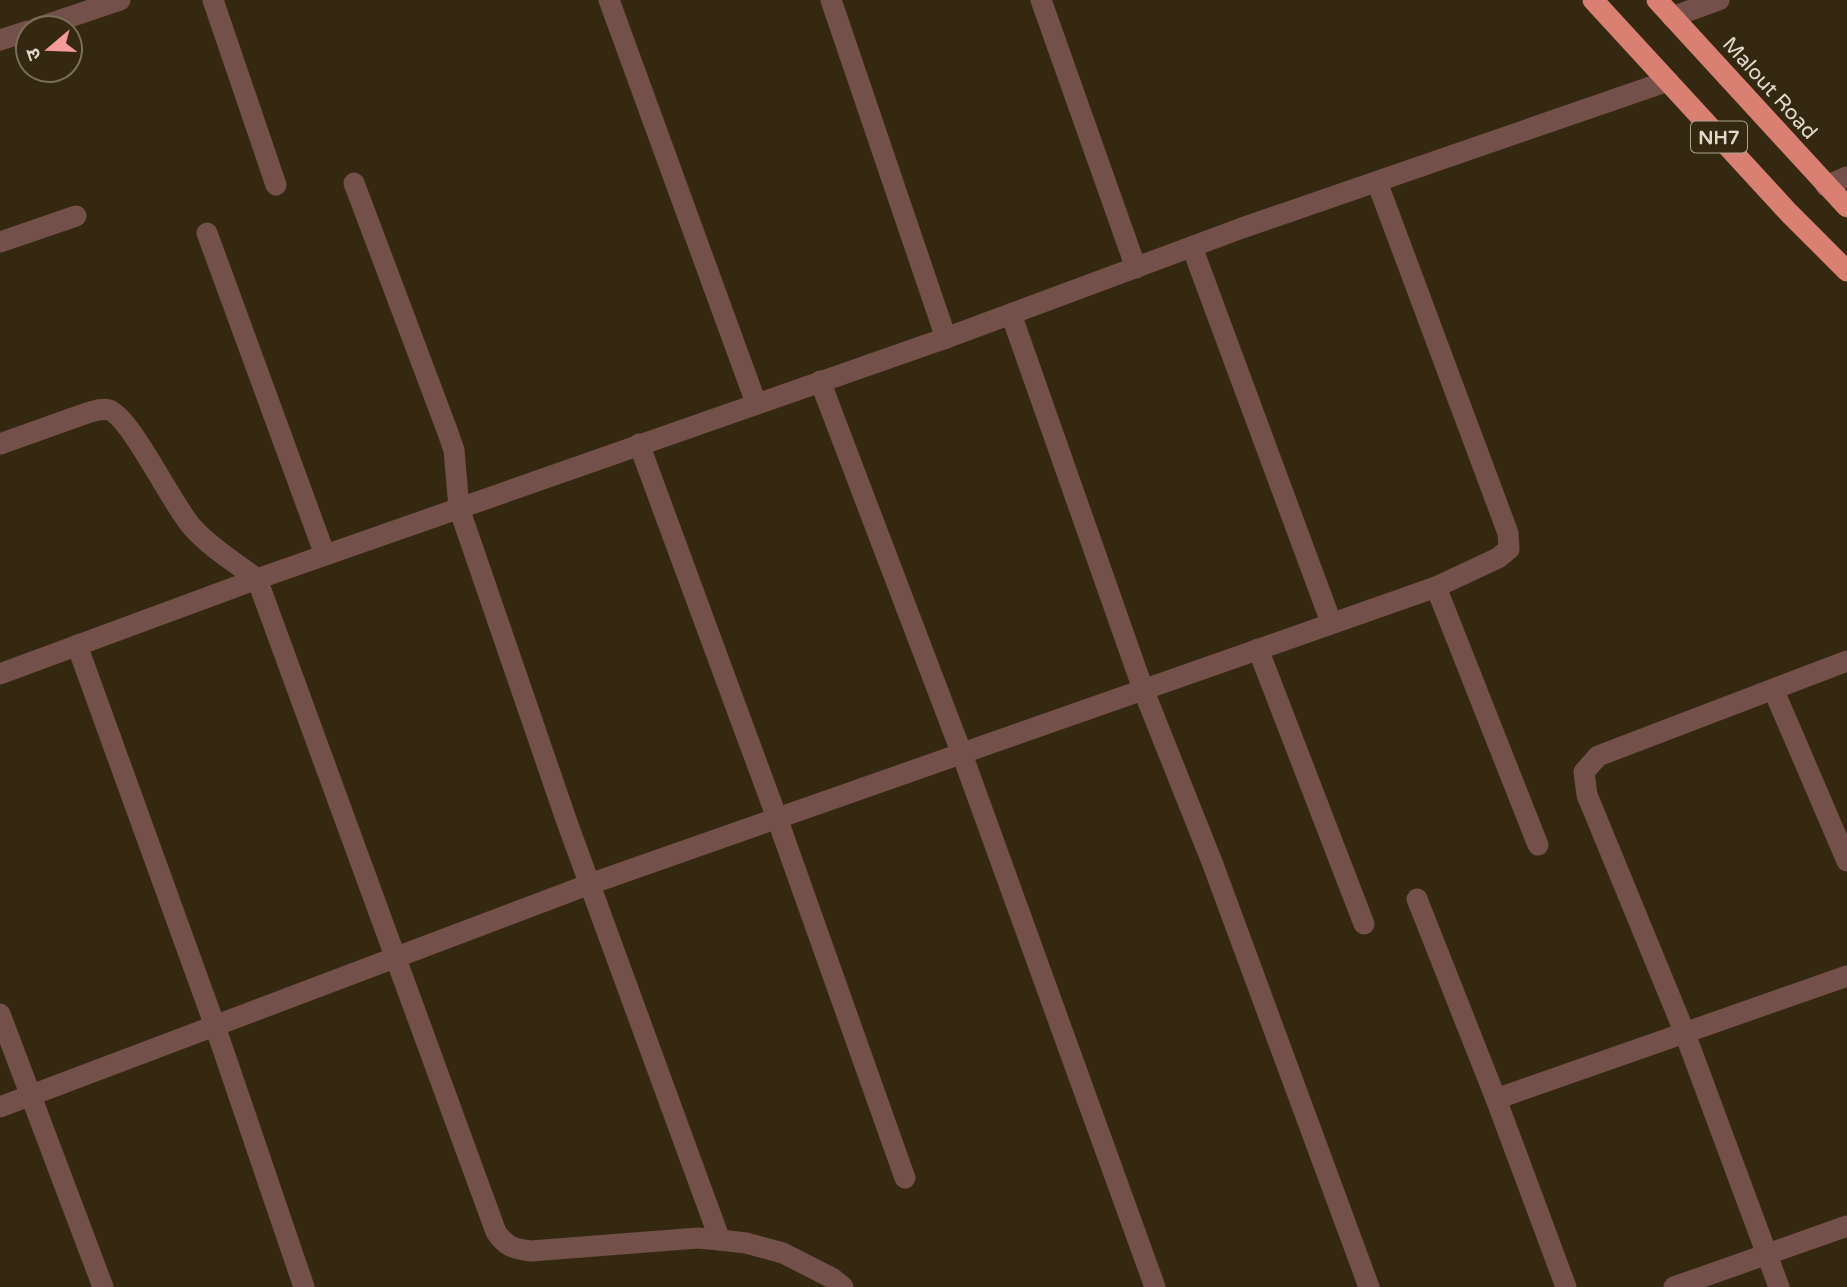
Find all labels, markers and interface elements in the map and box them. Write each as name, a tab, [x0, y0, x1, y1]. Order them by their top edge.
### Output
north arrow	[14, 14, 84, 84]
street label: Malout Road	[1717, 32, 1822, 145]
text: उ	[21, 45, 46, 63]
road number: NH7	[1691, 122, 1747, 153]

